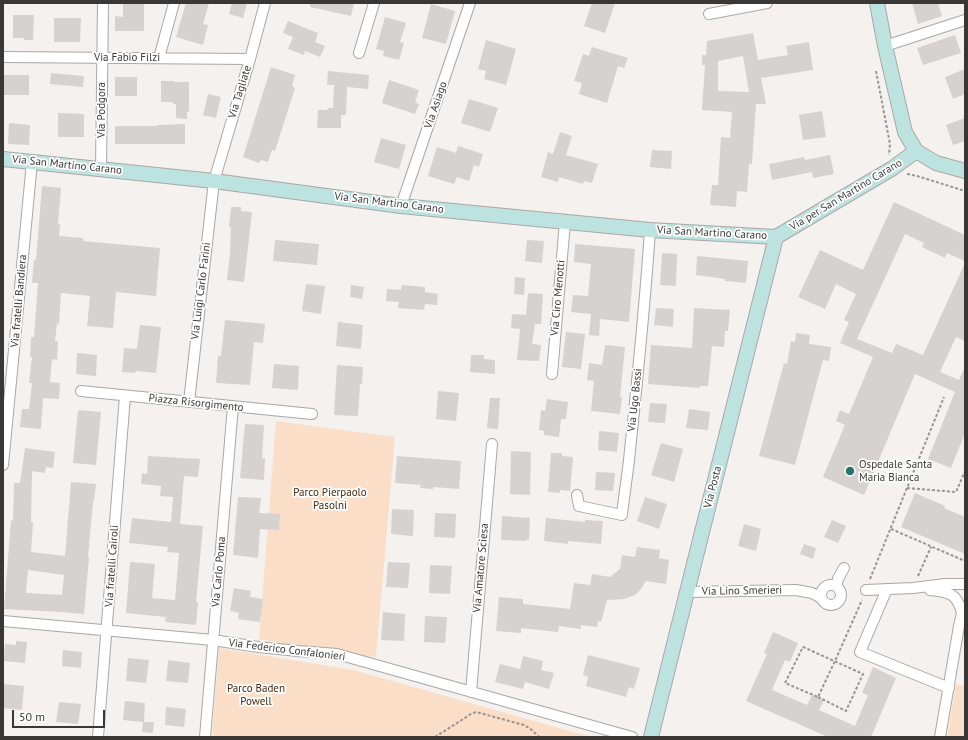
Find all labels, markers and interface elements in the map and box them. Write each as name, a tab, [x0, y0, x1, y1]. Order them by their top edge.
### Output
street label: Via Fabio Filzi	[94, 51, 160, 65]
street label: Via Tagliate	[226, 64, 254, 120]
street label: Via Asiago	[422, 80, 450, 130]
street label: Via Podgora	[95, 82, 109, 138]
street label: Via San Martino Carano	[11, 153, 123, 177]
street label: Via per San Martino Carano	[788, 156, 904, 234]
street label: Via San Martino Carano	[333, 190, 445, 216]
street label: Via San Martino Carano	[657, 224, 767, 242]
street label: Via Luigi Carlo Farini	[188, 242, 214, 340]
street label: Via fratelli Bandiera	[8, 254, 30, 348]
street label: Via Ciro Menotti	[548, 260, 568, 336]
street label: Via Ugo Bassi	[625, 368, 645, 432]
street label: Piazza Risorgimento	[148, 391, 244, 415]
place label: Ospedale Santa Maria Bianca	[859, 458, 932, 484]
street label: Via Posta	[701, 465, 725, 509]
marker: Ospedale Santa Maria Bianca	[844, 465, 856, 477]
park label: Parco Pierpaolo Pasolni	[293, 486, 367, 512]
street label: Via Amatore Sciesa	[471, 523, 491, 613]
street label: Via fratelli Cairoli	[103, 525, 121, 607]
street label: Via Carlo Poma	[209, 536, 229, 608]
street label: Via Lino Smerieri	[702, 584, 782, 598]
street label: Via Federico Confalonieri	[228, 636, 346, 664]
park label: Parco Baden Powell	[227, 682, 285, 708]
scale bar	[14, 702, 107, 728]
text: 50 m	[19, 709, 45, 724]

